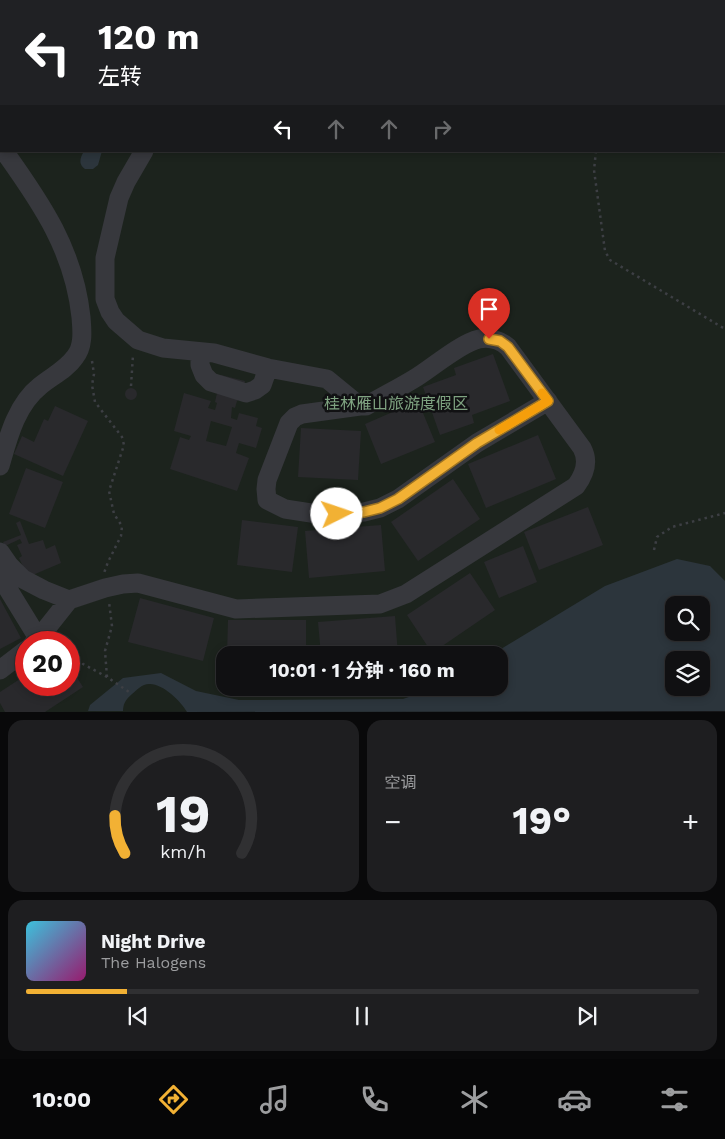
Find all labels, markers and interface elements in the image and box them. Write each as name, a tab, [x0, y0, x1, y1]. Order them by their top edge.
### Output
text: 120 m	[98, 16, 199, 58]
icon: left	[15, 20, 80, 85]
text: 左转	[98, 64, 142, 89]
icon: left	[269, 115, 297, 143]
icon: ahead	[322, 115, 350, 143]
icon: ahead	[375, 115, 403, 143]
icon: right	[428, 115, 456, 143]
pin	[468, 288, 510, 339]
icon: arrive	[475, 295, 503, 323]
park label: 桂林雁山旅游度假区	[324, 394, 468, 413]
position arrow	[310, 487, 362, 539]
map controls	[665, 596, 710, 696]
button: search	[665, 596, 710, 641]
speed limit sign: 20	[15, 631, 80, 696]
button: layers	[665, 651, 710, 696]
text: 10:01 · 1 分钟 · 160 m	[269, 659, 455, 682]
text: 空调	[385, 773, 417, 792]
text: 19	[156, 784, 210, 845]
text: 19°	[512, 799, 571, 843]
text: −	[385, 805, 401, 838]
text: +	[682, 805, 699, 838]
text: km/h	[160, 841, 206, 862]
text: Night Drive	[101, 930, 206, 953]
text: The Halogens	[101, 953, 206, 972]
icon: previous	[124, 1002, 152, 1030]
icon: pause	[348, 1002, 376, 1030]
icon: next	[573, 1002, 601, 1030]
icon: directions	[156, 1082, 191, 1117]
icon: music	[257, 1082, 292, 1117]
icon: phone	[357, 1082, 392, 1117]
icon: climate	[457, 1082, 492, 1117]
icon: car	[557, 1082, 592, 1117]
icon: filters	[657, 1082, 692, 1117]
text: 10:00	[33, 1087, 91, 1112]

